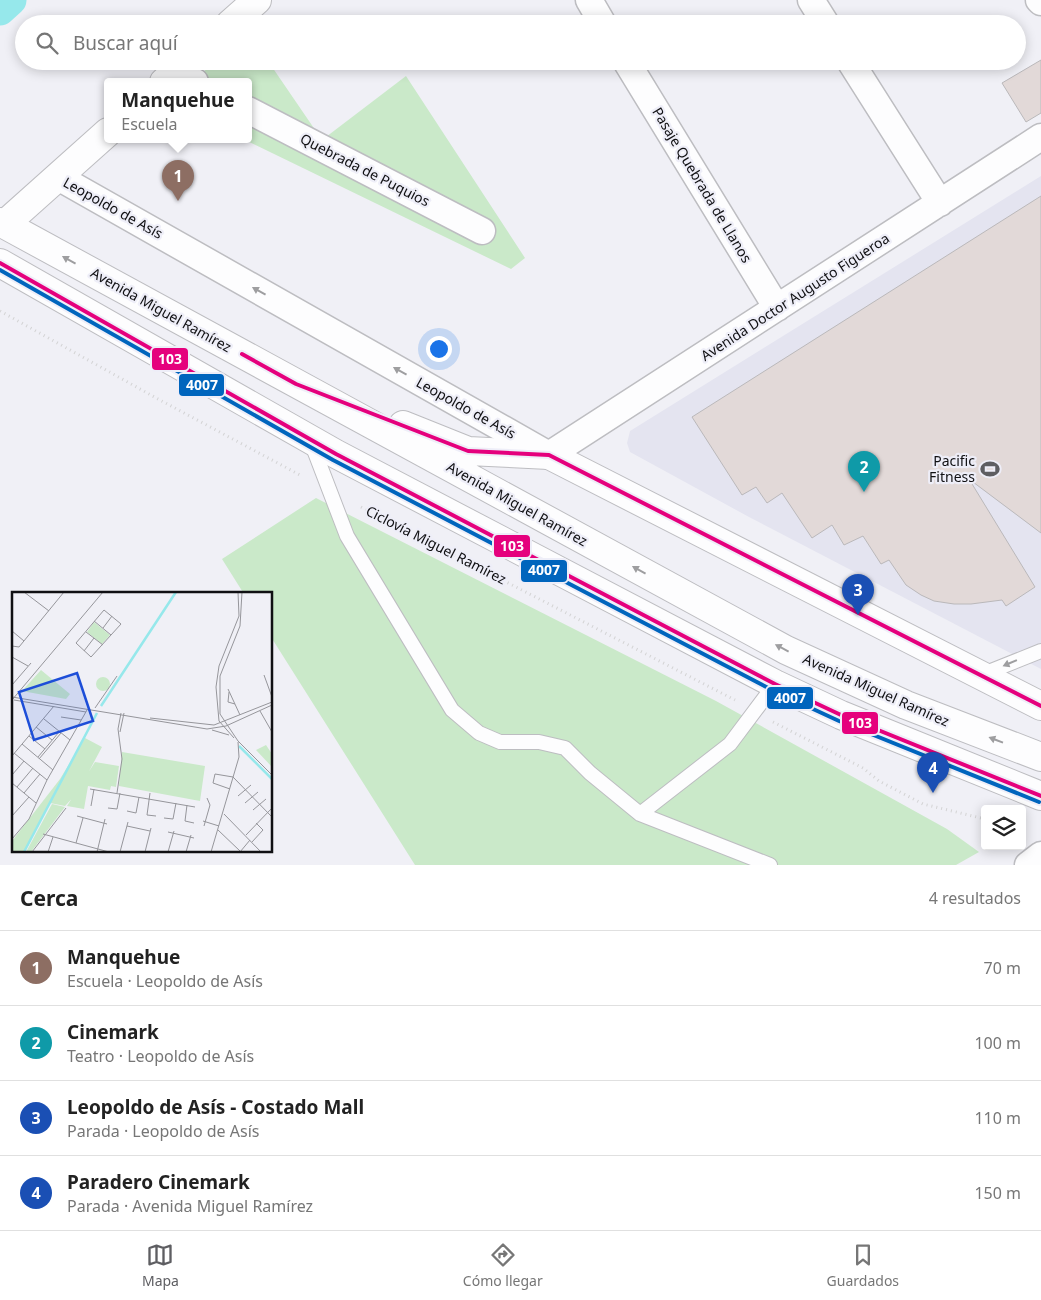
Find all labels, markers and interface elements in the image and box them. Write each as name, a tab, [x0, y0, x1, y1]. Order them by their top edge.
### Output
search box	[15, 15, 1026, 70]
icon: search	[33, 29, 61, 57]
text: Buscar aquí	[73, 30, 178, 56]
popup	[104, 78, 252, 143]
text: Manquehue	[121, 87, 235, 113]
street label: Pasaje Quebrada de Llanos	[648, 103, 757, 266]
text: Escuela	[121, 113, 178, 135]
street label: Quebrada de Puquios	[297, 129, 433, 211]
pin: 1	[162, 160, 194, 201]
street label: Leopoldo de Asís	[60, 172, 167, 243]
street label: Avenida Doctor Augusto Figueroa	[697, 228, 893, 365]
one-way arrow	[63, 255, 76, 264]
street label: Avenida Miguel Ramírez	[87, 263, 235, 356]
one-way arrow	[252, 286, 265, 295]
your location	[426, 336, 452, 362]
line badge: 103	[151, 347, 189, 371]
text: 103	[158, 349, 182, 368]
one-way arrow	[393, 366, 407, 375]
street label: Leopoldo de Asís	[413, 372, 520, 443]
line badge: 4007	[178, 373, 225, 397]
text: 4007	[186, 375, 218, 394]
pin: 2	[848, 451, 880, 492]
place label: Pacific Fitness	[929, 451, 975, 486]
street label: Avenida Miguel Ramírez	[443, 457, 591, 550]
sports icon: Pacific Fitness	[979, 458, 1001, 480]
street label: Ciclovía Miguel Ramírez	[363, 501, 510, 588]
line badge: 103	[493, 534, 531, 558]
text: 103	[500, 536, 524, 555]
line badge: 4007	[520, 559, 568, 583]
text: 4007	[528, 560, 560, 579]
one-way arrow	[632, 566, 647, 574]
pin: 3	[842, 574, 874, 615]
inset map	[12, 592, 272, 852]
one-way arrow	[775, 644, 789, 652]
street label: Avenida Miguel Ramírez	[800, 649, 953, 731]
one-way arrow	[1003, 660, 1018, 668]
line badge: 4007	[766, 686, 814, 710]
text: 4007	[774, 688, 806, 707]
line badge: 103	[841, 711, 879, 735]
text: 103	[848, 713, 872, 732]
one-way arrow	[988, 735, 1003, 743]
pin: 4	[917, 752, 949, 793]
map controls	[981, 805, 1026, 850]
button: layers	[981, 805, 1026, 850]
text: Cerca	[20, 884, 78, 912]
text: 4 resultados	[929, 887, 1021, 909]
text: Manquehue	[67, 944, 180, 970]
text: 1	[31, 957, 41, 979]
text: 70 m	[984, 957, 1021, 979]
text: Escuela · Leopoldo de Asís	[67, 970, 263, 992]
text: Cinemark	[67, 1019, 159, 1045]
text: 2	[31, 1032, 41, 1054]
text: 100 m	[974, 1032, 1021, 1054]
text: Teatro · Leopoldo de Asís	[67, 1045, 254, 1067]
text: Leopoldo de Asís - Costado Mall	[67, 1094, 364, 1120]
text: 3	[31, 1107, 41, 1129]
text: 110 m	[974, 1107, 1021, 1129]
text: Parada · Leopoldo de Asís	[67, 1120, 259, 1142]
text: Paradero Cinemark	[67, 1169, 250, 1195]
text: 4	[31, 1182, 41, 1204]
text: 150 m	[974, 1182, 1021, 1204]
text: Parada · Avenida Miguel Ramírez	[67, 1195, 313, 1217]
tab: Mapa	[142, 1241, 179, 1290]
tab: Cómo llegar	[463, 1241, 543, 1290]
tab: Guardados	[827, 1241, 899, 1290]

